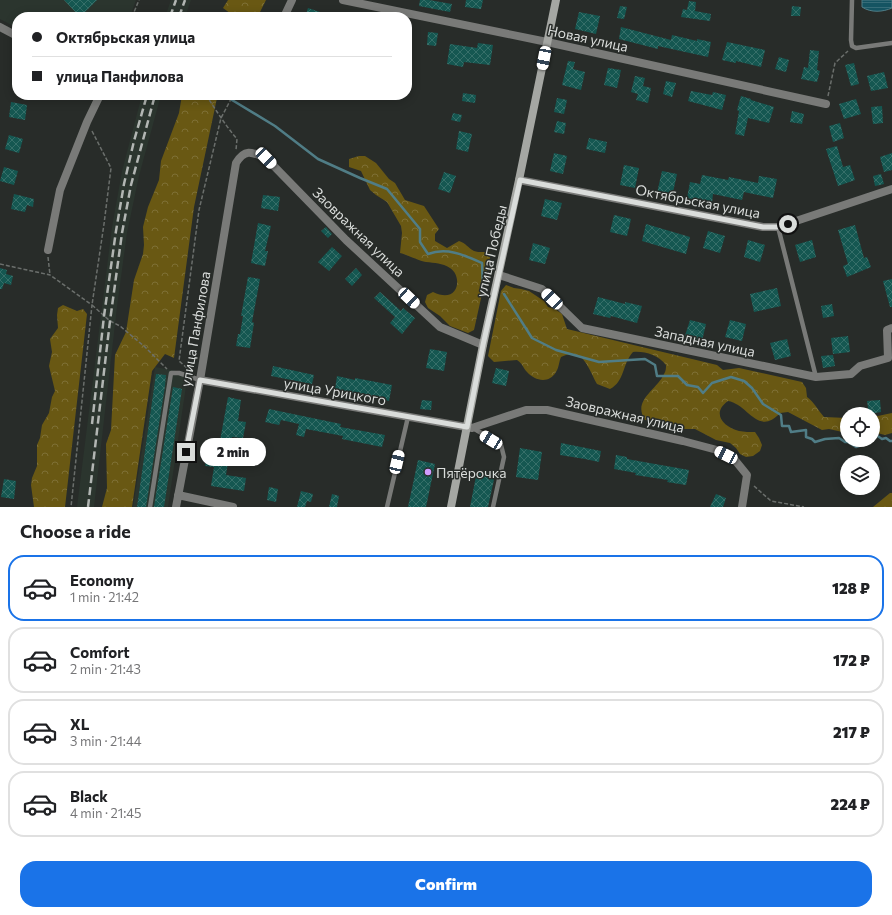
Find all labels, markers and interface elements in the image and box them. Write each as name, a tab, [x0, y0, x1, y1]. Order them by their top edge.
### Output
street label: Новая улица	[546, 21, 630, 55]
text: Октябрьская улица	[56, 28, 195, 46]
car	[536, 45, 552, 71]
text: улица Панфилова	[56, 67, 184, 85]
car	[253, 145, 279, 171]
street label: Октябрьская улица	[634, 181, 762, 221]
street label: Заовражная улица	[310, 184, 408, 280]
street label: улица Победы	[472, 203, 510, 299]
route start	[779, 215, 797, 233]
street label: улица Панфилова	[176, 270, 214, 388]
car	[396, 285, 422, 311]
car	[539, 286, 565, 312]
street label: Западная улица	[653, 322, 757, 360]
street label: улица Урицкого	[282, 374, 388, 408]
street label: Заовражная улица	[564, 392, 686, 436]
map controls	[840, 407, 880, 495]
button: locate	[840, 407, 880, 447]
car	[478, 429, 504, 451]
callout: 2 min	[200, 438, 266, 466]
route end	[177, 443, 195, 461]
text: 2 min	[217, 444, 249, 460]
car	[713, 444, 739, 466]
car	[388, 449, 406, 475]
button: layers	[840, 455, 880, 495]
place label: Пятёрочка	[436, 464, 506, 481]
marker: Пятёрочка	[423, 467, 433, 477]
text: Choose a ride	[20, 520, 131, 542]
icon: car	[22, 570, 58, 606]
text: Economy	[70, 571, 134, 589]
text: 128 ₽	[832, 579, 870, 597]
text: 1 min · 21:42	[70, 589, 139, 605]
icon: car	[22, 642, 58, 678]
text: Comfort	[70, 643, 130, 661]
text: 172 ₽	[833, 651, 870, 669]
text: 2 min · 21:43	[70, 661, 141, 677]
icon: car	[22, 714, 58, 750]
text: XL	[70, 715, 89, 733]
text: 217 ₽	[833, 723, 870, 741]
text: 3 min · 21:44	[70, 733, 142, 749]
icon: car	[22, 786, 58, 822]
text: Black	[70, 787, 108, 805]
text: 224 ₽	[831, 795, 870, 813]
text: 4 min · 21:45	[70, 805, 142, 821]
button: Confirm	[20, 861, 872, 907]

